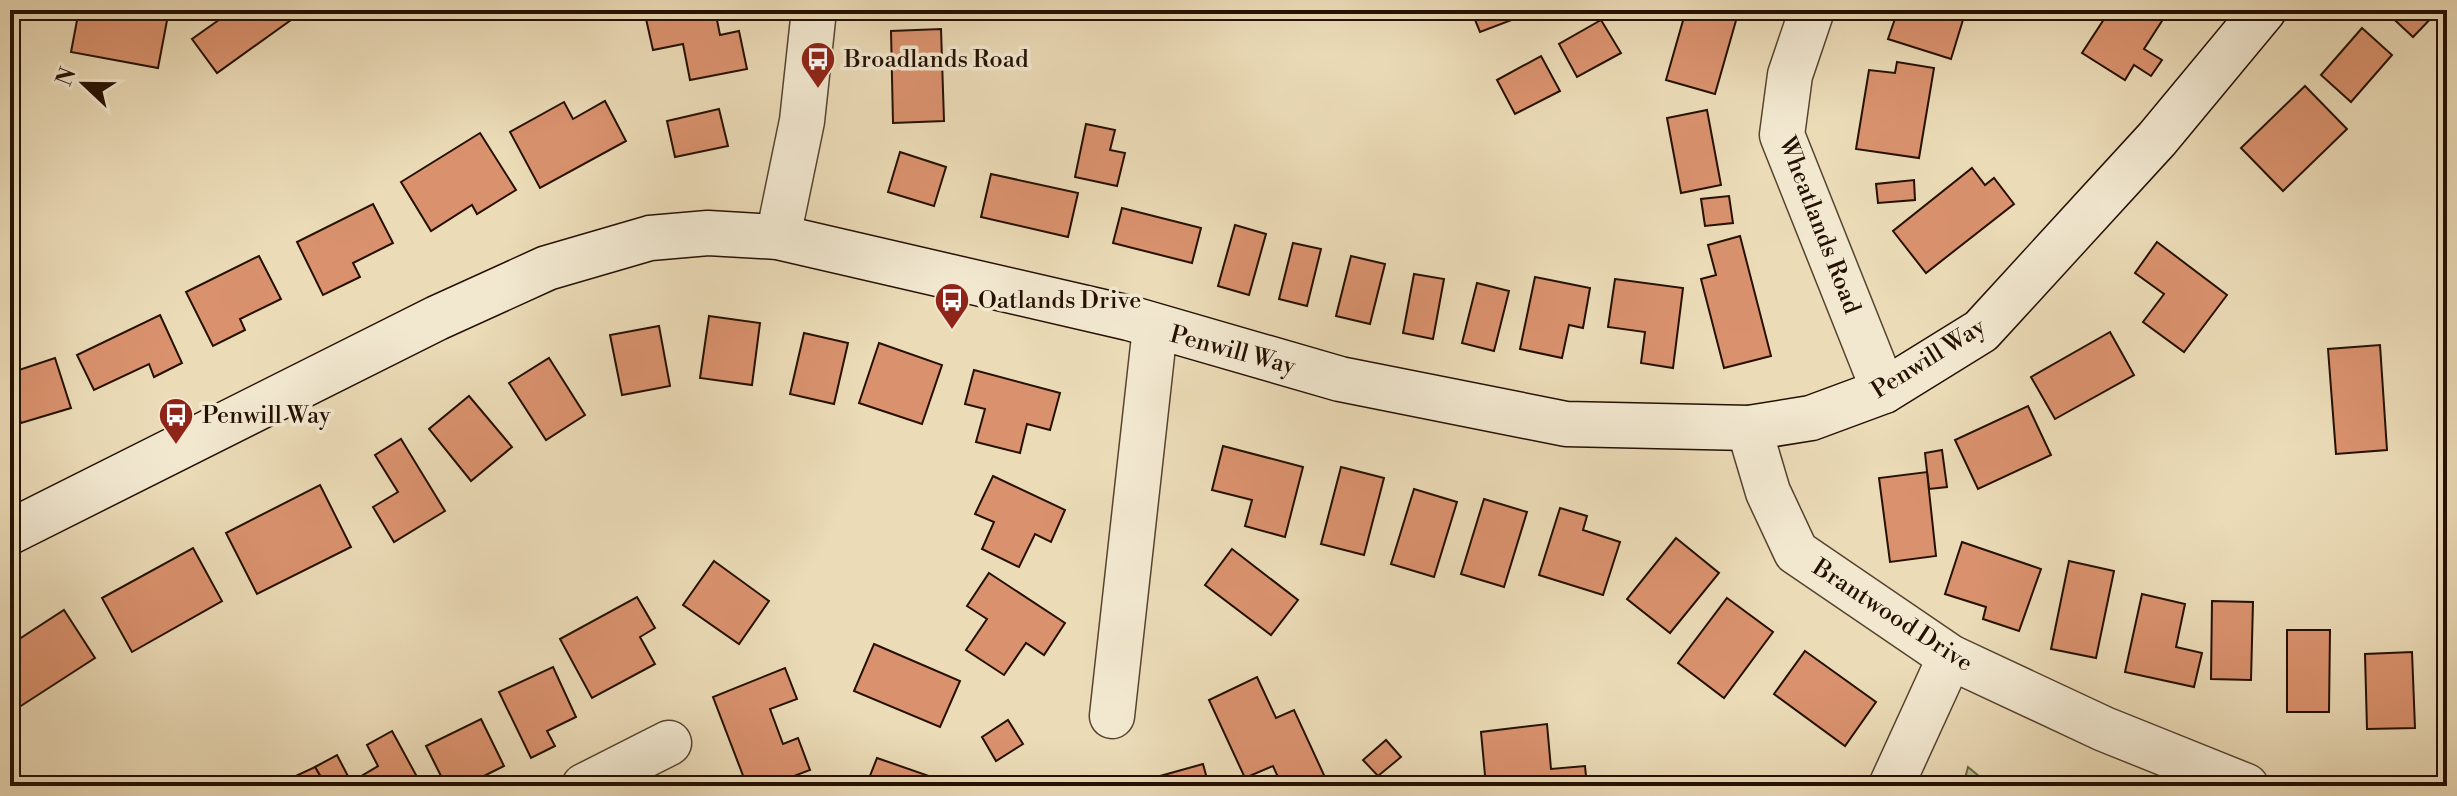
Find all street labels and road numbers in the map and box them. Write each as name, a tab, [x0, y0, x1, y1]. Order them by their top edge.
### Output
street label: Wheatlands Road	[1771, 132, 1867, 319]
street label: Penwill Way	[1866, 312, 1991, 406]
street label: Penwill Way	[1167, 320, 1299, 382]
street label: Brantwood Drive	[1806, 552, 1978, 679]

